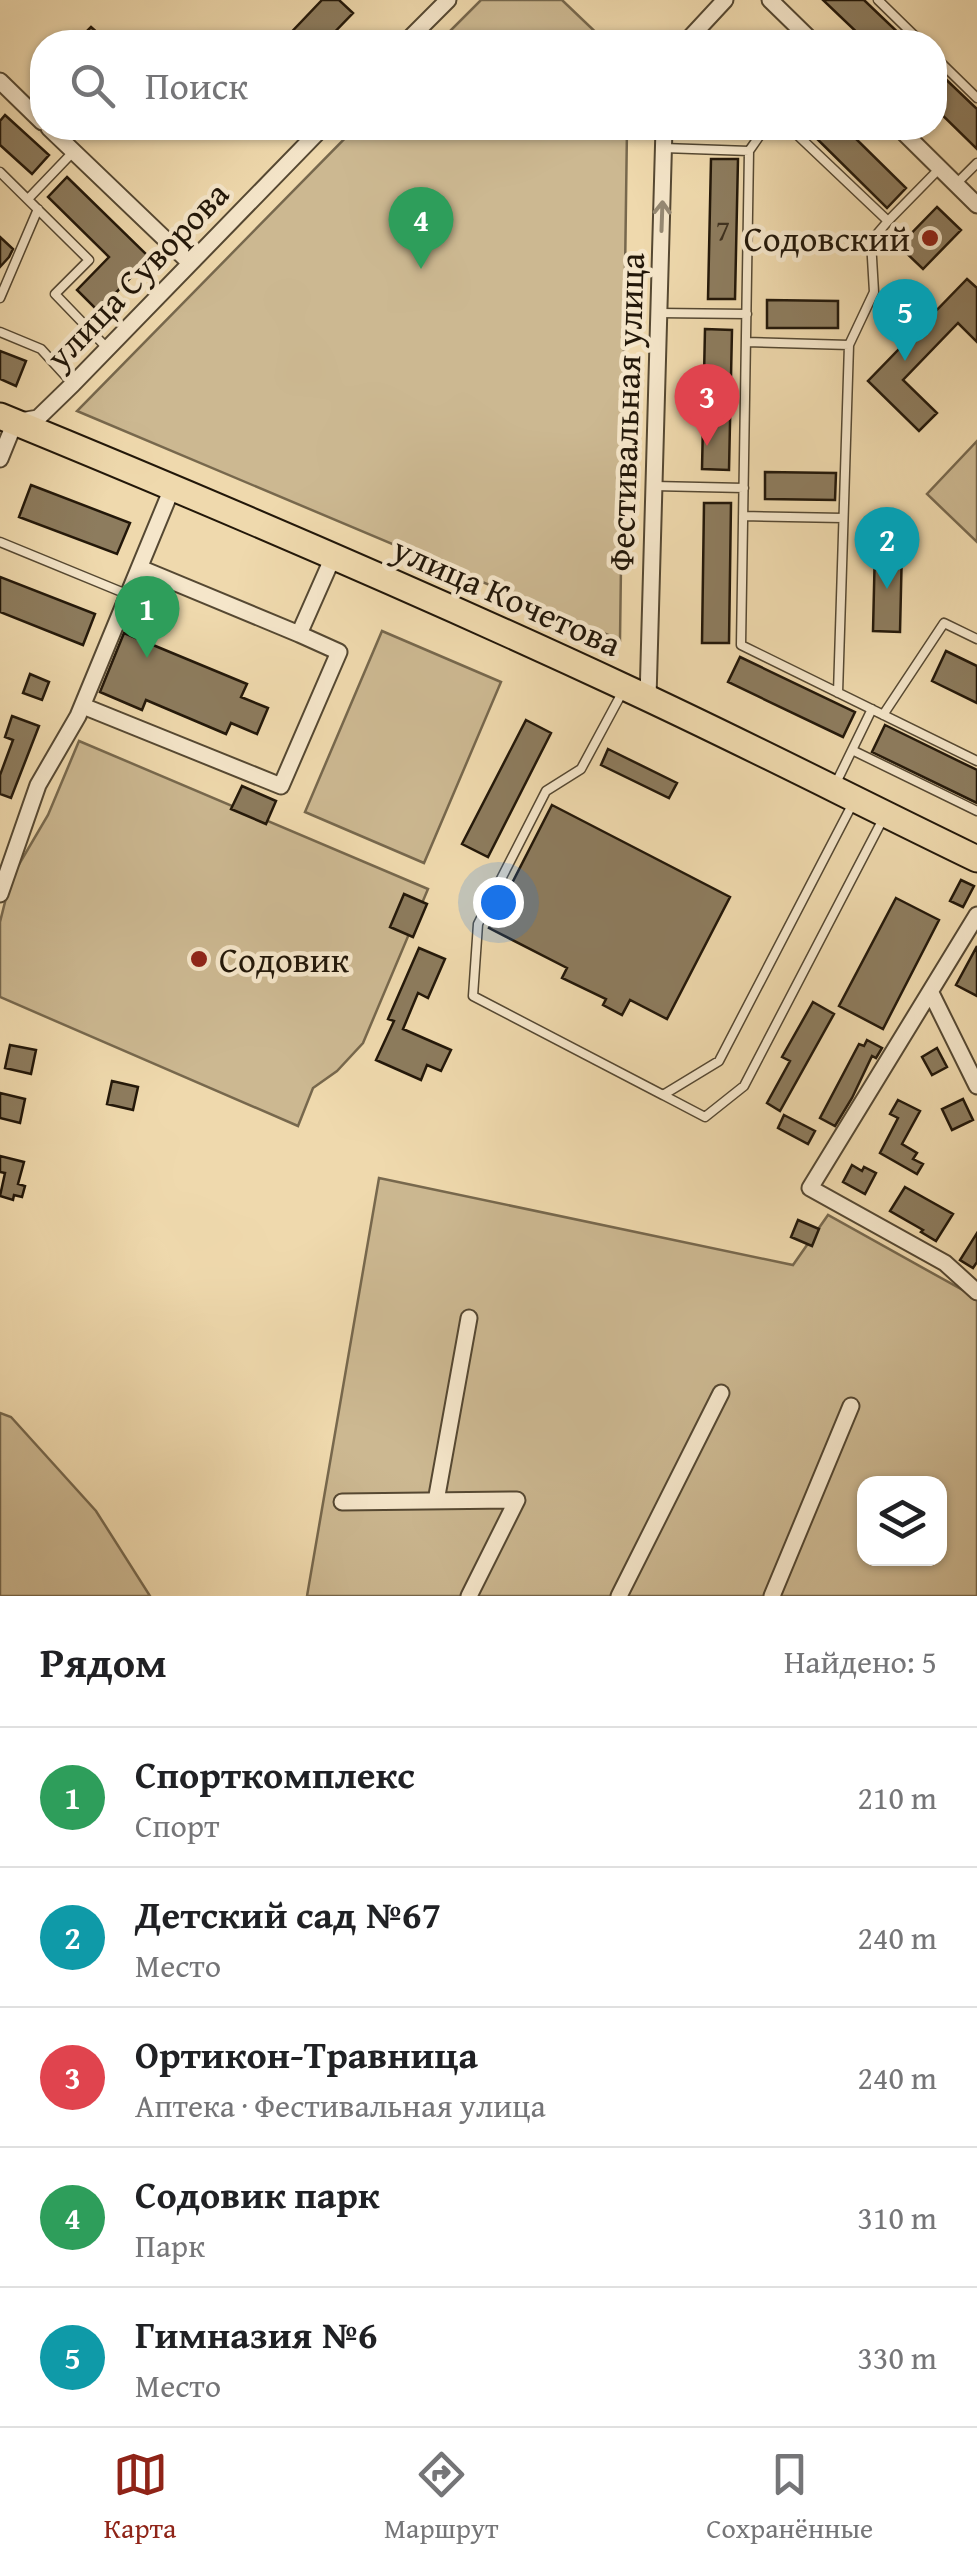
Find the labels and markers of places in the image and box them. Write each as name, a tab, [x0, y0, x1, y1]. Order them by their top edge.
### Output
pin: 4	[388, 186, 454, 269]
place label: Содовский	[744, 213, 910, 264]
marker: Содовский	[919, 227, 941, 249]
pin: 5	[872, 278, 938, 361]
pin: 3	[674, 364, 740, 446]
pin: 2	[854, 506, 920, 589]
pin: 1	[114, 576, 180, 658]
place label: Содовик	[219, 934, 350, 985]
marker: Содовик	[188, 948, 210, 970]

